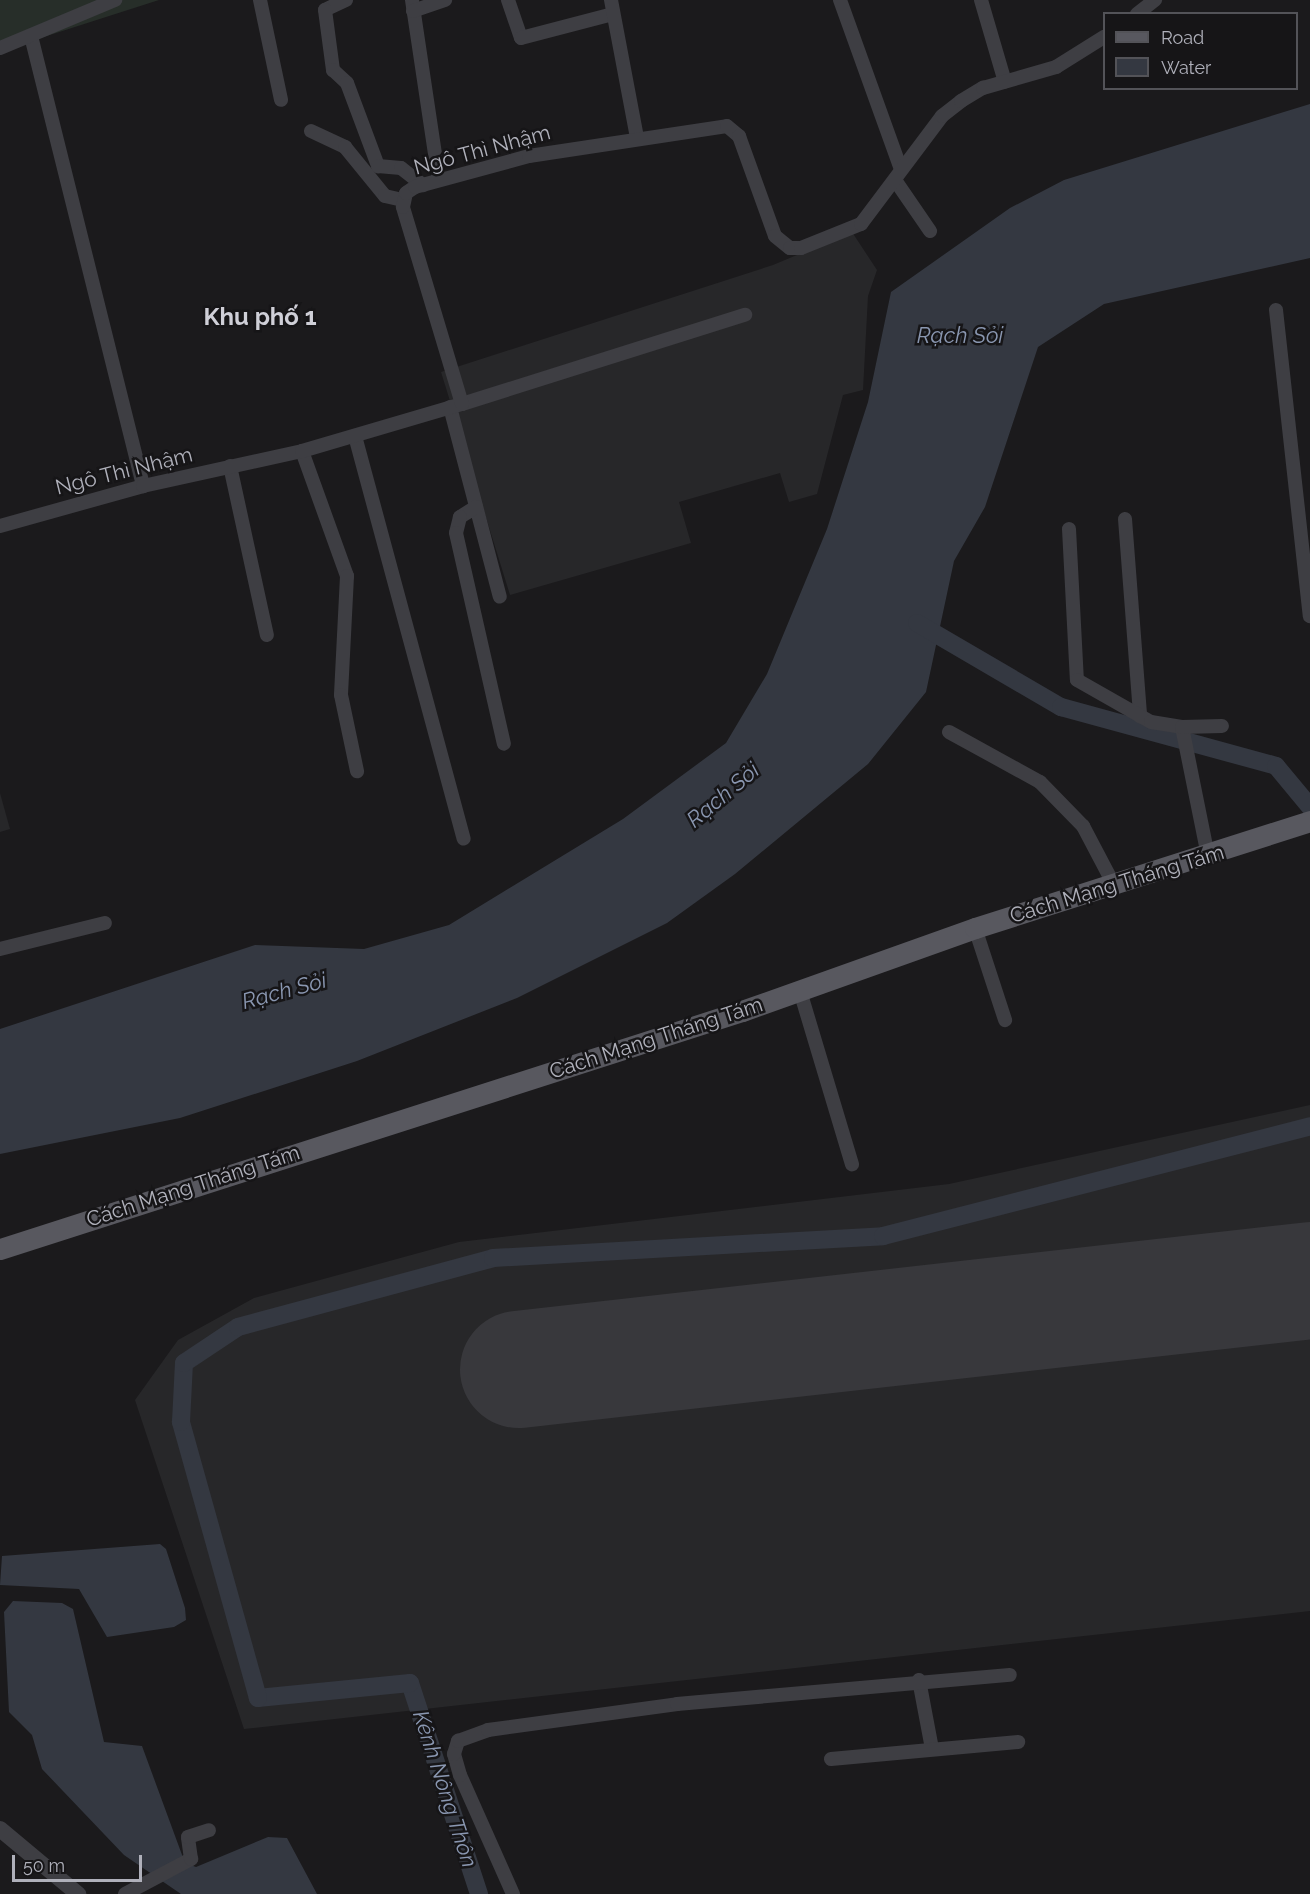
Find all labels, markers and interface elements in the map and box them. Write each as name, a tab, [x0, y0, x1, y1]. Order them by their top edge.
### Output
legend	[1103, 12, 1298, 90]
text: Road	[1161, 27, 1204, 48]
text: Water	[1161, 57, 1211, 78]
street label: Ngô Thì Nhậm	[411, 120, 553, 180]
district label: Khu phố 1	[203, 303, 317, 331]
water label: Rạch Sỏi	[917, 323, 1003, 349]
street label: Ngô Thì Nhậm	[53, 442, 195, 500]
water label: Rạch Sỏi	[681, 757, 765, 833]
street label: Cách Mạng Tháng Tám	[1006, 839, 1228, 929]
water label: Rạch Sỏi	[239, 967, 329, 1015]
street label: Cách Mạng Tháng Tám	[546, 991, 766, 1085]
street label: Cách Mạng Tháng Tám	[83, 1139, 303, 1233]
water label: Kênh Nông Thôn	[407, 1707, 483, 1871]
scale bar	[15, 1843, 146, 1881]
text: 50 m	[23, 1855, 65, 1876]

